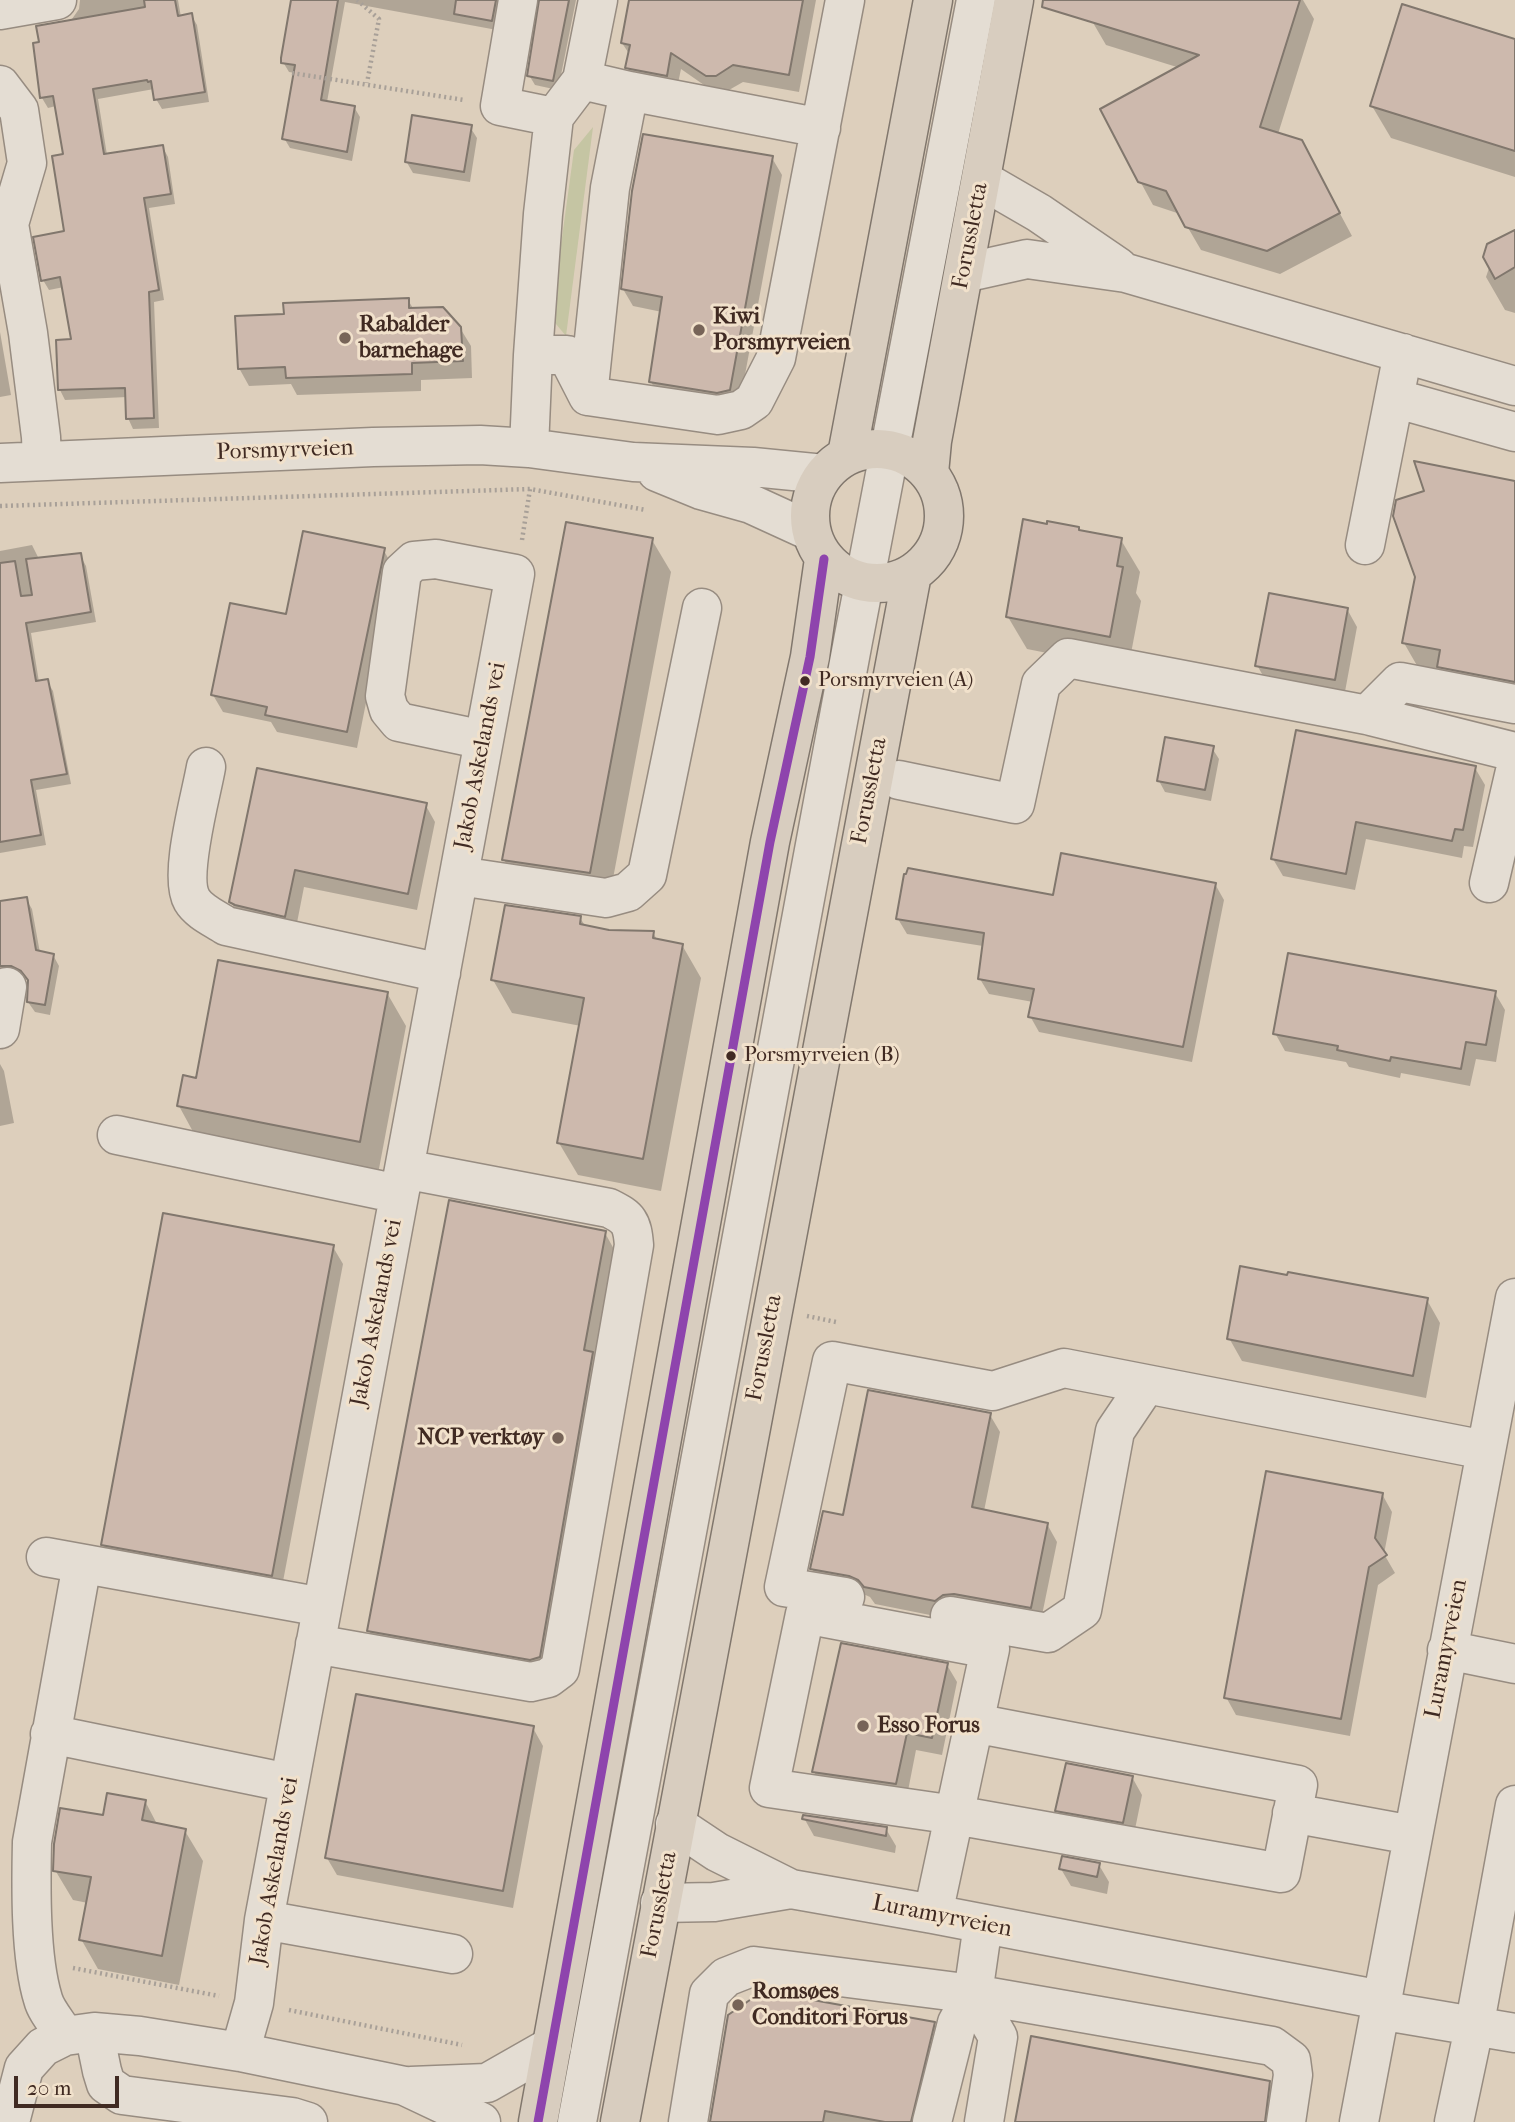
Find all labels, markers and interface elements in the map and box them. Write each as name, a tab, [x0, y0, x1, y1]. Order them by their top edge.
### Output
street label: Forussletta	[947, 180, 995, 292]
place label: Kiwi Porsmyrveien	[713, 303, 850, 357]
place label: Rabalder barnehage	[359, 311, 463, 365]
marker: Kiwi Porsmyrveien	[691, 322, 707, 338]
marker: Rabalder barnehage	[337, 330, 353, 346]
street label: Porsmyrveien	[216, 435, 354, 467]
street label: Jakob Askelands vei	[449, 660, 513, 852]
place label: Porsmyrveien (A)	[818, 668, 973, 694]
marker: Porsmyrveien (A)	[798, 674, 812, 688]
street label: Forussletta	[846, 735, 894, 847]
place label: Porsmyrveien (B)	[744, 1043, 899, 1069]
marker: Porsmyrveien (B)	[724, 1049, 738, 1063]
street label: Jakob Askelands vei	[345, 1217, 409, 1409]
street label: Forussletta	[741, 1292, 789, 1404]
place label: NCP verktøy	[417, 1424, 544, 1452]
marker: NCP verktøy	[550, 1430, 566, 1446]
street label: Luramyrveien	[1420, 1577, 1474, 1721]
place label: Esso Forus	[877, 1712, 980, 1740]
marker: Esso Forus	[855, 1718, 871, 1734]
street label: Jakob Askelands vei	[245, 1775, 305, 1967]
street label: Forussletta	[636, 1849, 684, 1961]
street label: Luramyrveien	[870, 1890, 1014, 1944]
place label: Romsøes Conditori Forus	[752, 1978, 908, 2032]
marker: Romsøes Conditori Forus	[730, 1997, 746, 2013]
scale bar	[18, 2062, 122, 2106]
text: 20 m	[27, 2076, 71, 2100]

